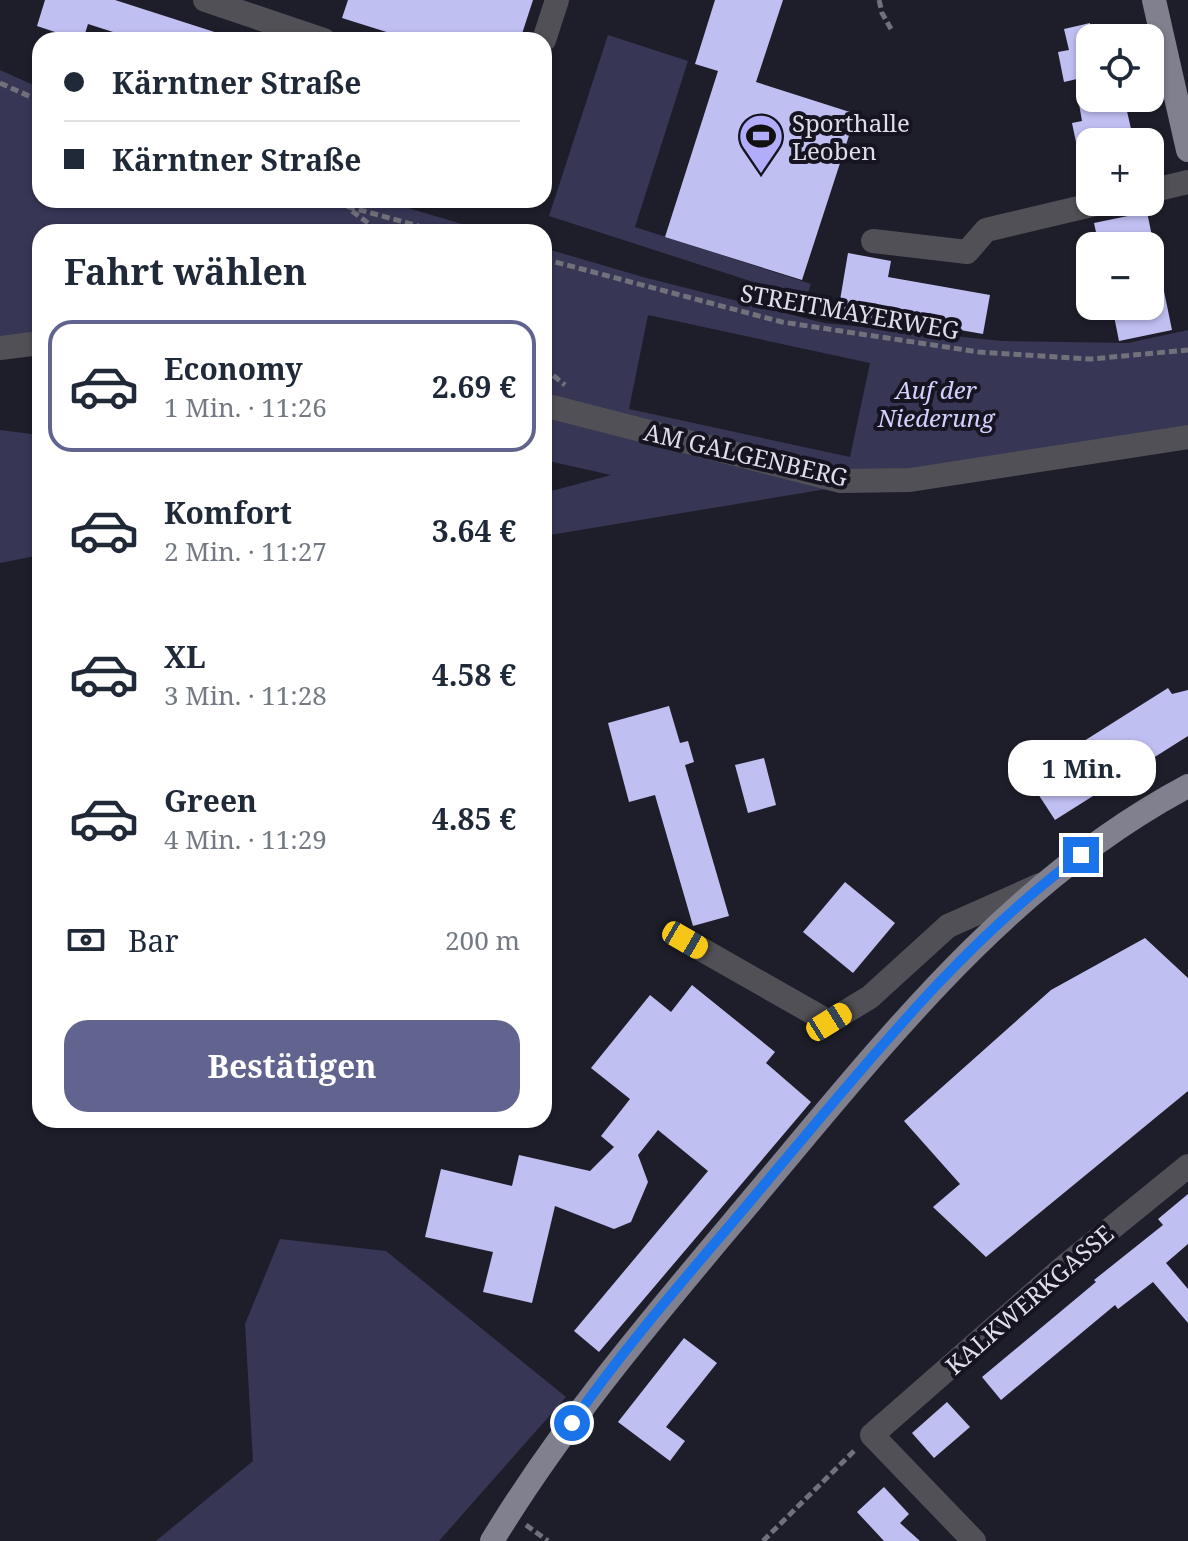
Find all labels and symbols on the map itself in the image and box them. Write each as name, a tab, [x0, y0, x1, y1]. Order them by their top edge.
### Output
place label: Sporthalle Leoben	[792, 106, 910, 167]
sports icon: Sporthalle Leoben	[737, 112, 785, 175]
street label: STREITMAYERWEG	[738, 276, 962, 346]
park label: Auf der Niederung	[877, 373, 996, 434]
street label: AM GALGENBERG	[641, 415, 851, 493]
callout: 1 Min.	[1007, 739, 1155, 795]
route end	[1063, 837, 1099, 873]
car	[658, 918, 712, 962]
car	[802, 999, 856, 1045]
street label: KALKWERKGASSE	[938, 1217, 1120, 1381]
route start	[554, 1405, 590, 1441]

